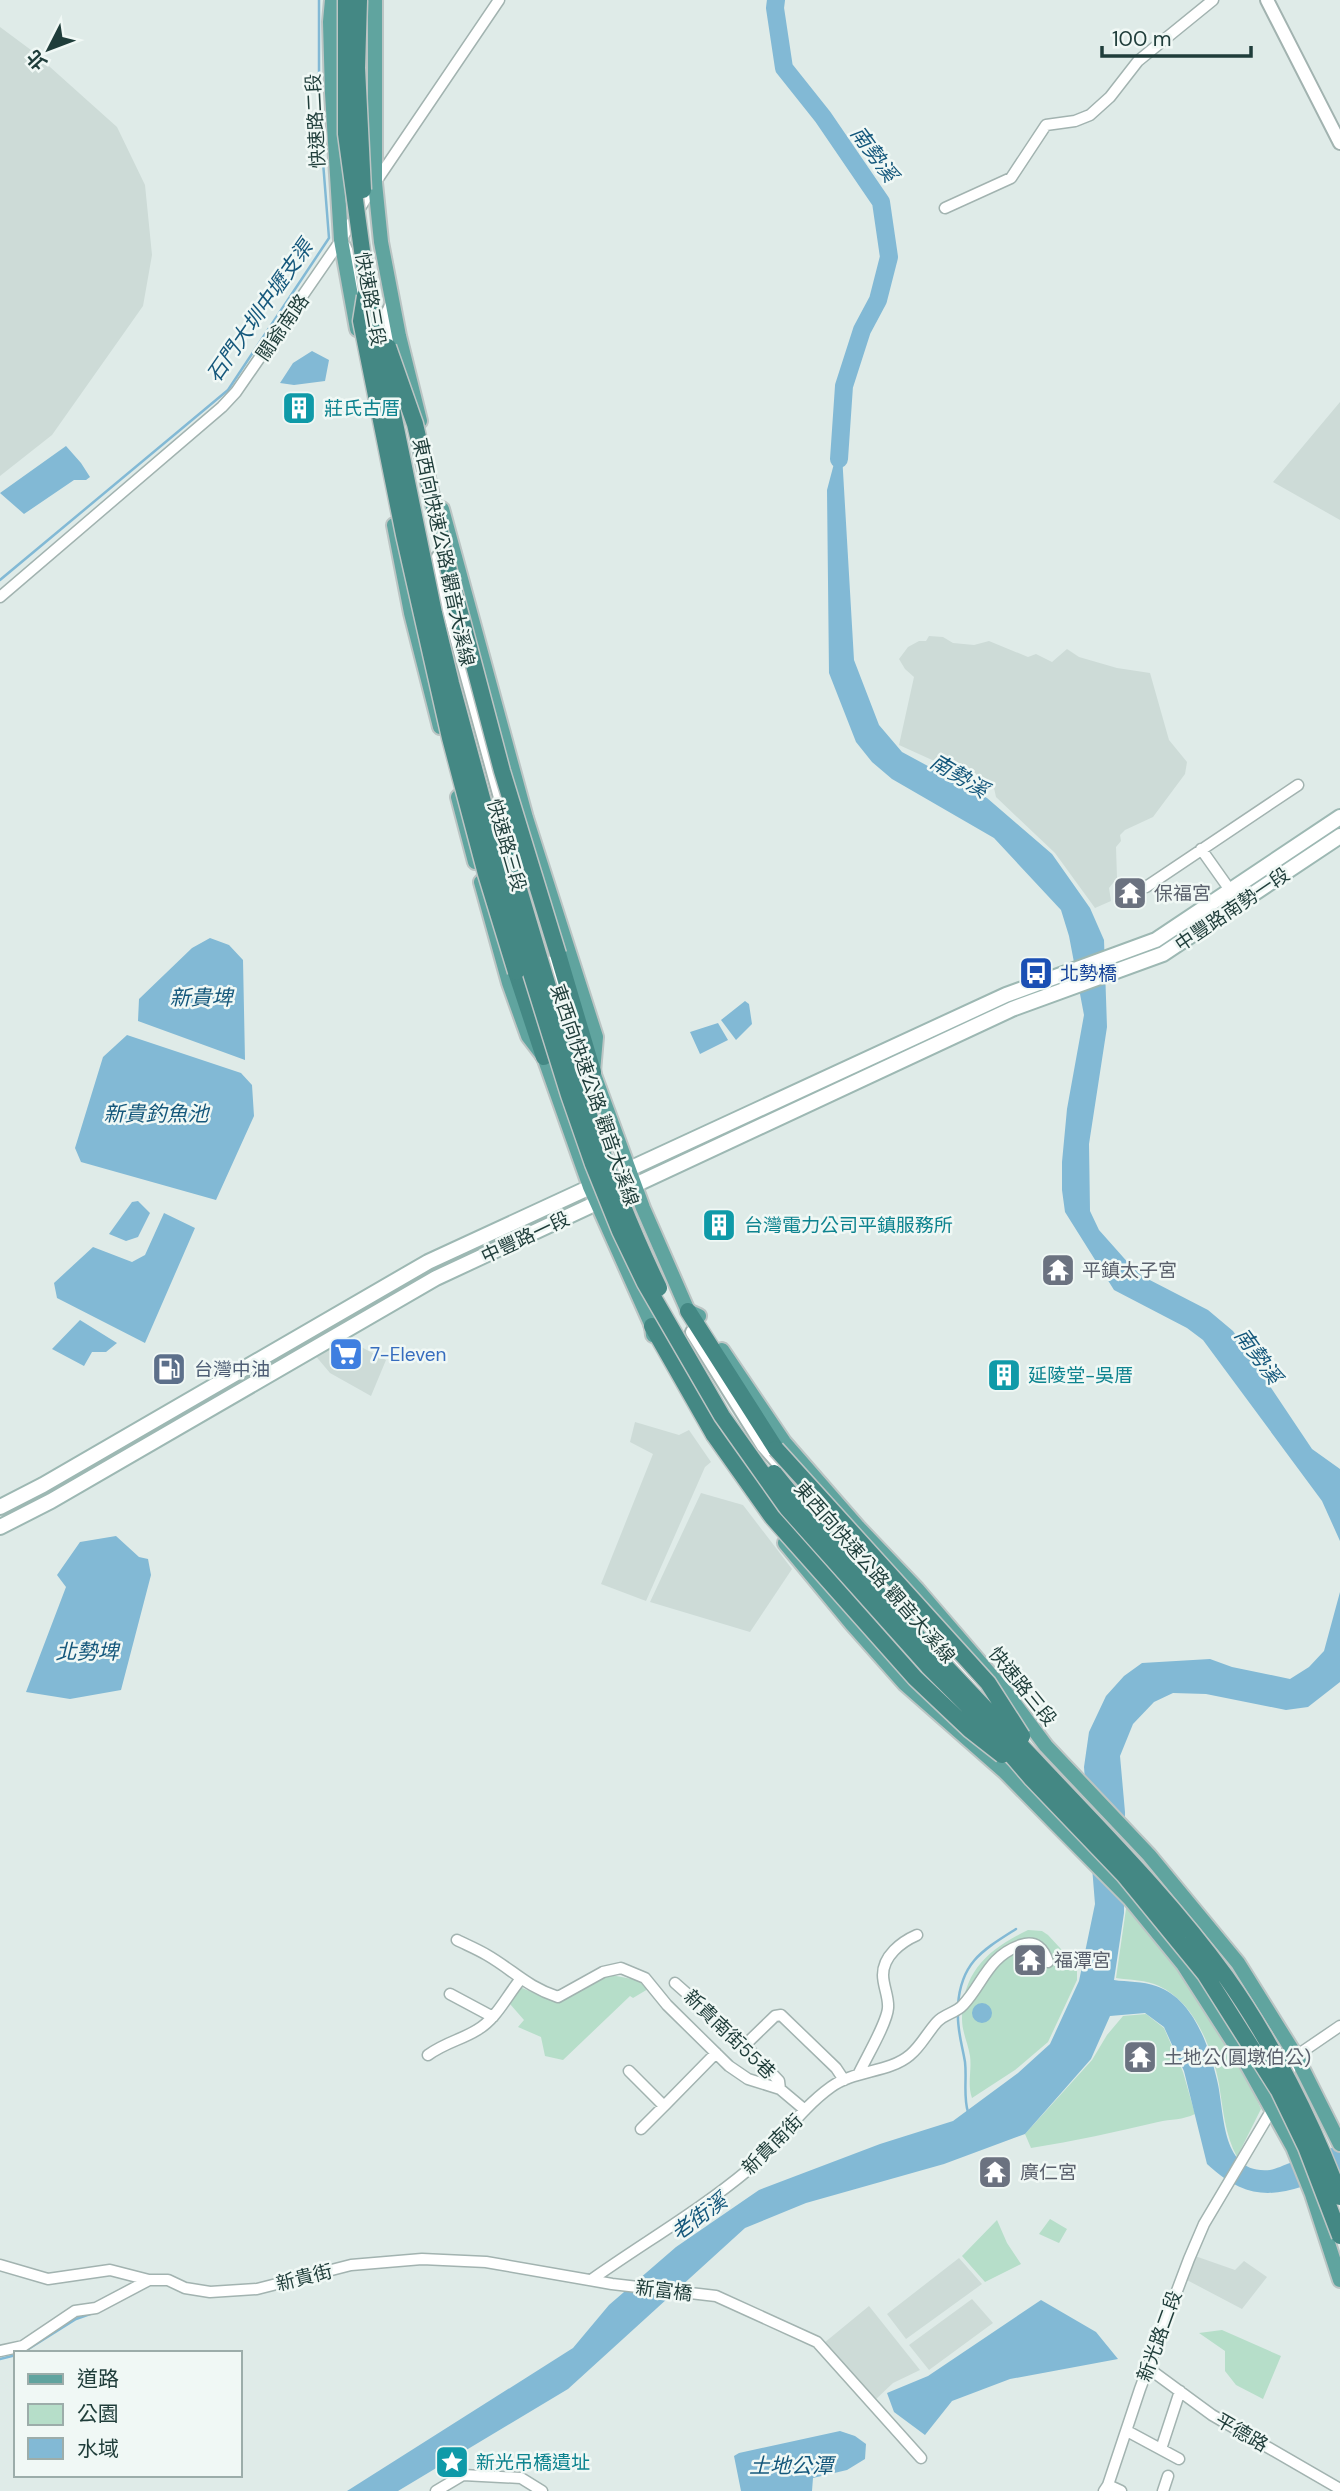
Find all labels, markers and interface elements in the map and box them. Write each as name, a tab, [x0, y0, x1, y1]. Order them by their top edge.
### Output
north arrow	[14, 14, 84, 84]
scale bar	[1102, 14, 1251, 58]
text: 100 m	[1112, 25, 1172, 53]
text: 北	[21, 45, 52, 75]
street label: 快速路二段	[301, 73, 330, 169]
water label: 南勢溪	[844, 120, 906, 190]
water label: 石門大圳中壢支渠	[200, 232, 321, 388]
street label: 快速路三段	[350, 250, 391, 348]
street label: 關爺南路	[250, 289, 314, 366]
building icon: 莊氏古厝	[280, 389, 318, 427]
place label: 莊氏古厝	[324, 396, 400, 421]
street label: 東西向快速公路 觀音大溪線	[407, 436, 480, 669]
water label: 南勢溪	[925, 748, 996, 806]
street label: 快速路三段	[481, 796, 532, 894]
street label: 中豐路南勢一段	[1170, 862, 1294, 957]
temple icon: 保福宮	[1111, 874, 1149, 912]
place label: 保福宮	[1154, 881, 1211, 906]
bus stop icon: 北勢橋	[1017, 954, 1055, 992]
place label: 北勢橋	[1060, 961, 1117, 986]
street label: 東西向快速公路 觀音大溪線	[545, 981, 644, 1209]
water label: 新貴埤	[170, 984, 235, 1012]
water label: 新貴釣魚池	[104, 1100, 210, 1128]
street label: 中豐路一段	[477, 1206, 574, 1269]
building icon: 台灣電力公司平鎮服務所	[700, 1206, 738, 1244]
place label: 台灣電力公司平鎮服務所	[744, 1213, 953, 1238]
temple icon: 平鎮太子宮	[1039, 1251, 1077, 1289]
place label: 平鎮太子宮	[1082, 1258, 1177, 1283]
water label: 南勢溪	[1228, 1322, 1290, 1392]
supermarket icon: 7-Eleven	[327, 1335, 365, 1373]
place label: 7-Eleven	[370, 1342, 446, 1367]
fuel station icon: 台灣中油	[150, 1350, 188, 1388]
building icon: 延陵堂-吳厝	[985, 1356, 1023, 1394]
place label: 台灣中油	[194, 1357, 270, 1382]
place label: 延陵堂-吳厝	[1028, 1363, 1133, 1388]
street label: 東西向快速公路 觀音大溪線	[789, 1476, 961, 1668]
water label: 北勢埤	[56, 1638, 121, 1666]
street label: 快速路三段	[983, 1642, 1062, 1731]
temple icon: 福潭宮	[1011, 1941, 1049, 1979]
place label: 福潭宮	[1054, 1948, 1111, 1973]
street label: 新貴南街55巷	[678, 1984, 781, 2084]
temple icon: 土地公(圓墩伯公)	[1121, 2038, 1159, 2076]
place label: 土地公(圓墩伯公)	[1164, 2045, 1311, 2070]
street label: 新貴南街	[737, 2109, 808, 2180]
temple icon: 廣仁宮	[976, 2153, 1014, 2191]
place label: 廣仁宮	[1020, 2160, 1077, 2185]
water label: 老街溪	[665, 2185, 735, 2247]
street label: 新貴街	[273, 2258, 335, 2297]
street label: 新富橋	[634, 2275, 694, 2306]
street label: 新光路二段	[1131, 2287, 1187, 2385]
legend	[14, 2351, 242, 2477]
text: 道路	[77, 2365, 119, 2393]
text: 公園	[77, 2400, 119, 2428]
street label: 平德路	[1211, 2407, 1273, 2458]
text: 水域	[77, 2435, 119, 2463]
place icon: 新光吊橋遺址	[433, 2443, 471, 2481]
place label: 新光吊橋遺址	[476, 2450, 590, 2475]
water label: 土地公潭	[749, 2452, 837, 2480]

